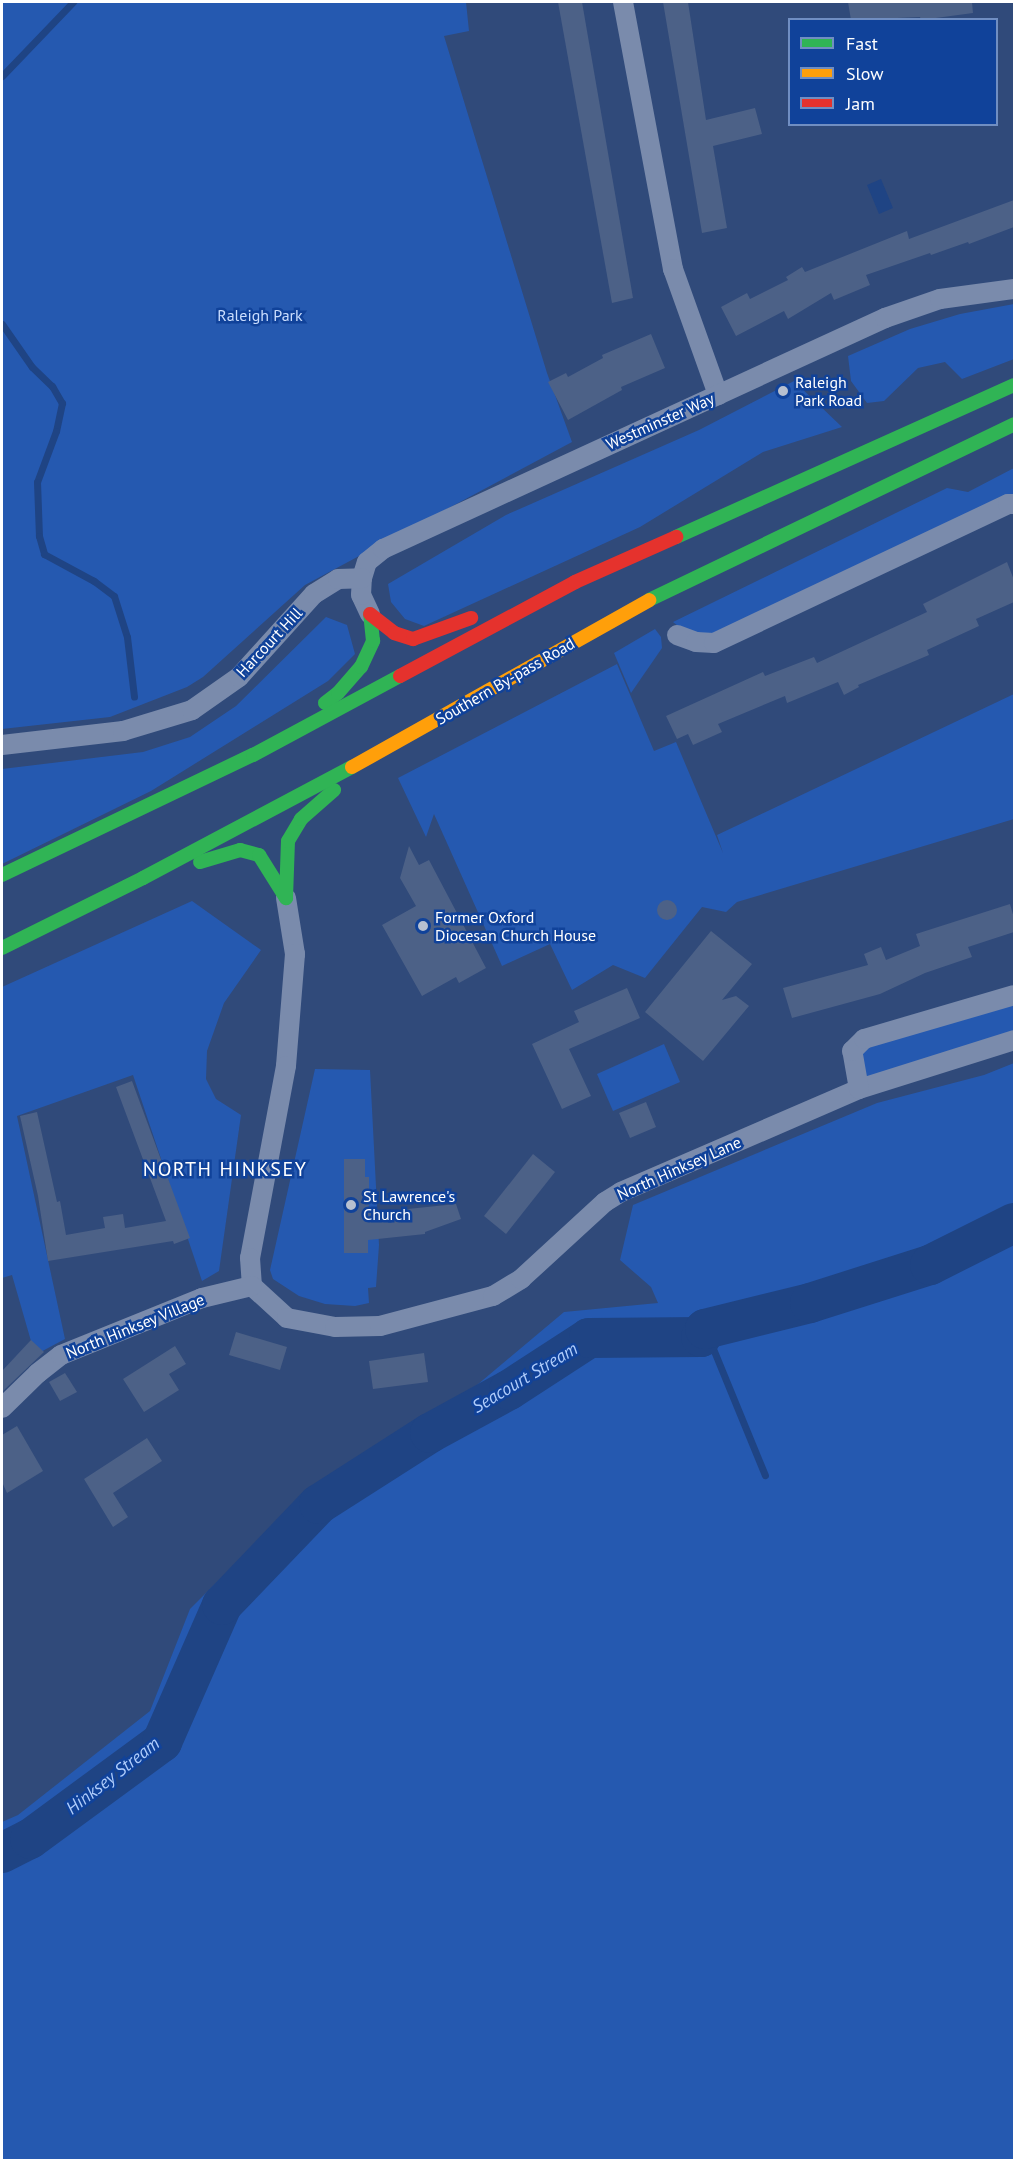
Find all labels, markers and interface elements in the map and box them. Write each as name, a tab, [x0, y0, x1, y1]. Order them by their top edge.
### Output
legend	[788, 18, 998, 126]
text: Fast	[846, 32, 878, 55]
text: Slow	[846, 62, 884, 85]
text: Jam	[846, 92, 875, 115]
park label: Raleigh Park	[217, 305, 303, 325]
place label: Raleigh Park Road	[795, 372, 863, 410]
marker: Raleigh Park Road	[776, 384, 790, 398]
street label: Westminster Way	[603, 388, 717, 454]
street label: Harcourt Hill	[232, 603, 306, 681]
street label: Southern By-pass Road	[432, 633, 578, 729]
place label: Former Oxford Diocesan Church House	[435, 907, 596, 945]
marker: Former Oxford Diocesan Church House	[416, 919, 430, 933]
street label: North Hinksey Lane	[614, 1132, 744, 1204]
district label: NORTH HINKSEY	[143, 1157, 307, 1181]
place label: St Lawrence's Church	[363, 1186, 455, 1224]
marker: St Lawrence's Church	[344, 1198, 358, 1212]
street label: North Hinksey Village	[62, 1289, 208, 1363]
water label: Seacourt Stream	[468, 1338, 582, 1418]
water label: Hinksey Stream	[62, 1733, 164, 1819]

